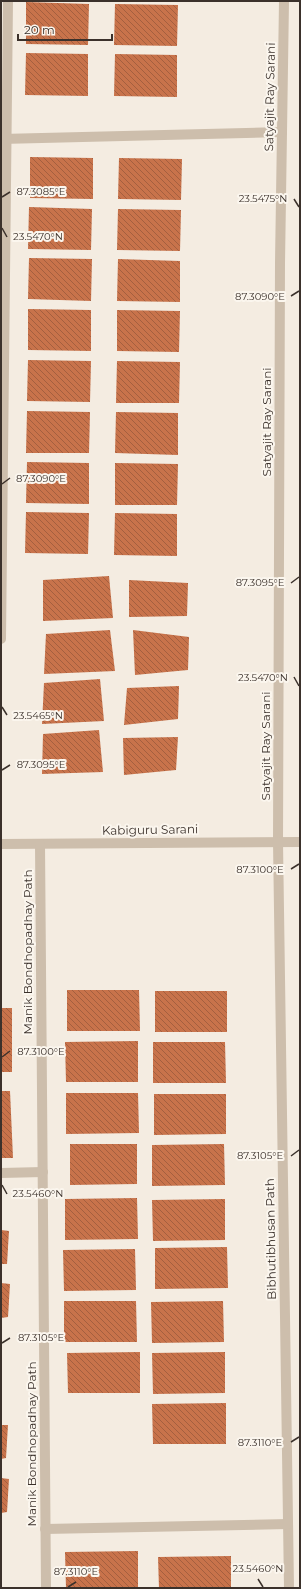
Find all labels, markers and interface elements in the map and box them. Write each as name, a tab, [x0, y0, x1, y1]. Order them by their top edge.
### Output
scale bar	[18, 16, 112, 42]
text: 20 m	[24, 22, 55, 37]
street label: Satyajit Ray Sarani	[261, 42, 278, 152]
text: 87.3085°E	[17, 185, 66, 198]
text: 23.5475°N	[239, 192, 287, 205]
text: 23.5470°N	[13, 230, 63, 243]
text: 87.3090°E	[235, 290, 285, 303]
street label: Satyajit Ray Sarani	[259, 368, 274, 477]
text: 87.3090°E	[16, 472, 66, 485]
text: 87.3095°E	[236, 576, 285, 589]
text: 23.5470°N	[238, 671, 288, 684]
street label: Satyajit Ray Sarani	[258, 692, 273, 801]
text: 23.5465°N	[13, 709, 63, 722]
text: 87.3095°E	[17, 758, 66, 771]
street label: Kabiguru Sarani	[102, 821, 198, 838]
text: 87.3100°E	[236, 863, 284, 876]
street label: Manik Bondhopadhay Path	[20, 869, 35, 1035]
text: 87.3100°E	[17, 1045, 65, 1058]
text: 87.3105°E	[237, 1149, 283, 1162]
street label: Bibhutibhusan Path	[262, 1178, 279, 1300]
text: 23.5460°N	[13, 1187, 63, 1200]
text: 87.3105°E	[18, 1331, 64, 1344]
street label: Manik Bondhopadhay Path	[24, 1361, 39, 1527]
text: 87.3110°E	[238, 1436, 282, 1449]
text: 23.5460°N	[233, 1562, 283, 1575]
text: 87.3110°E	[54, 1565, 98, 1578]

